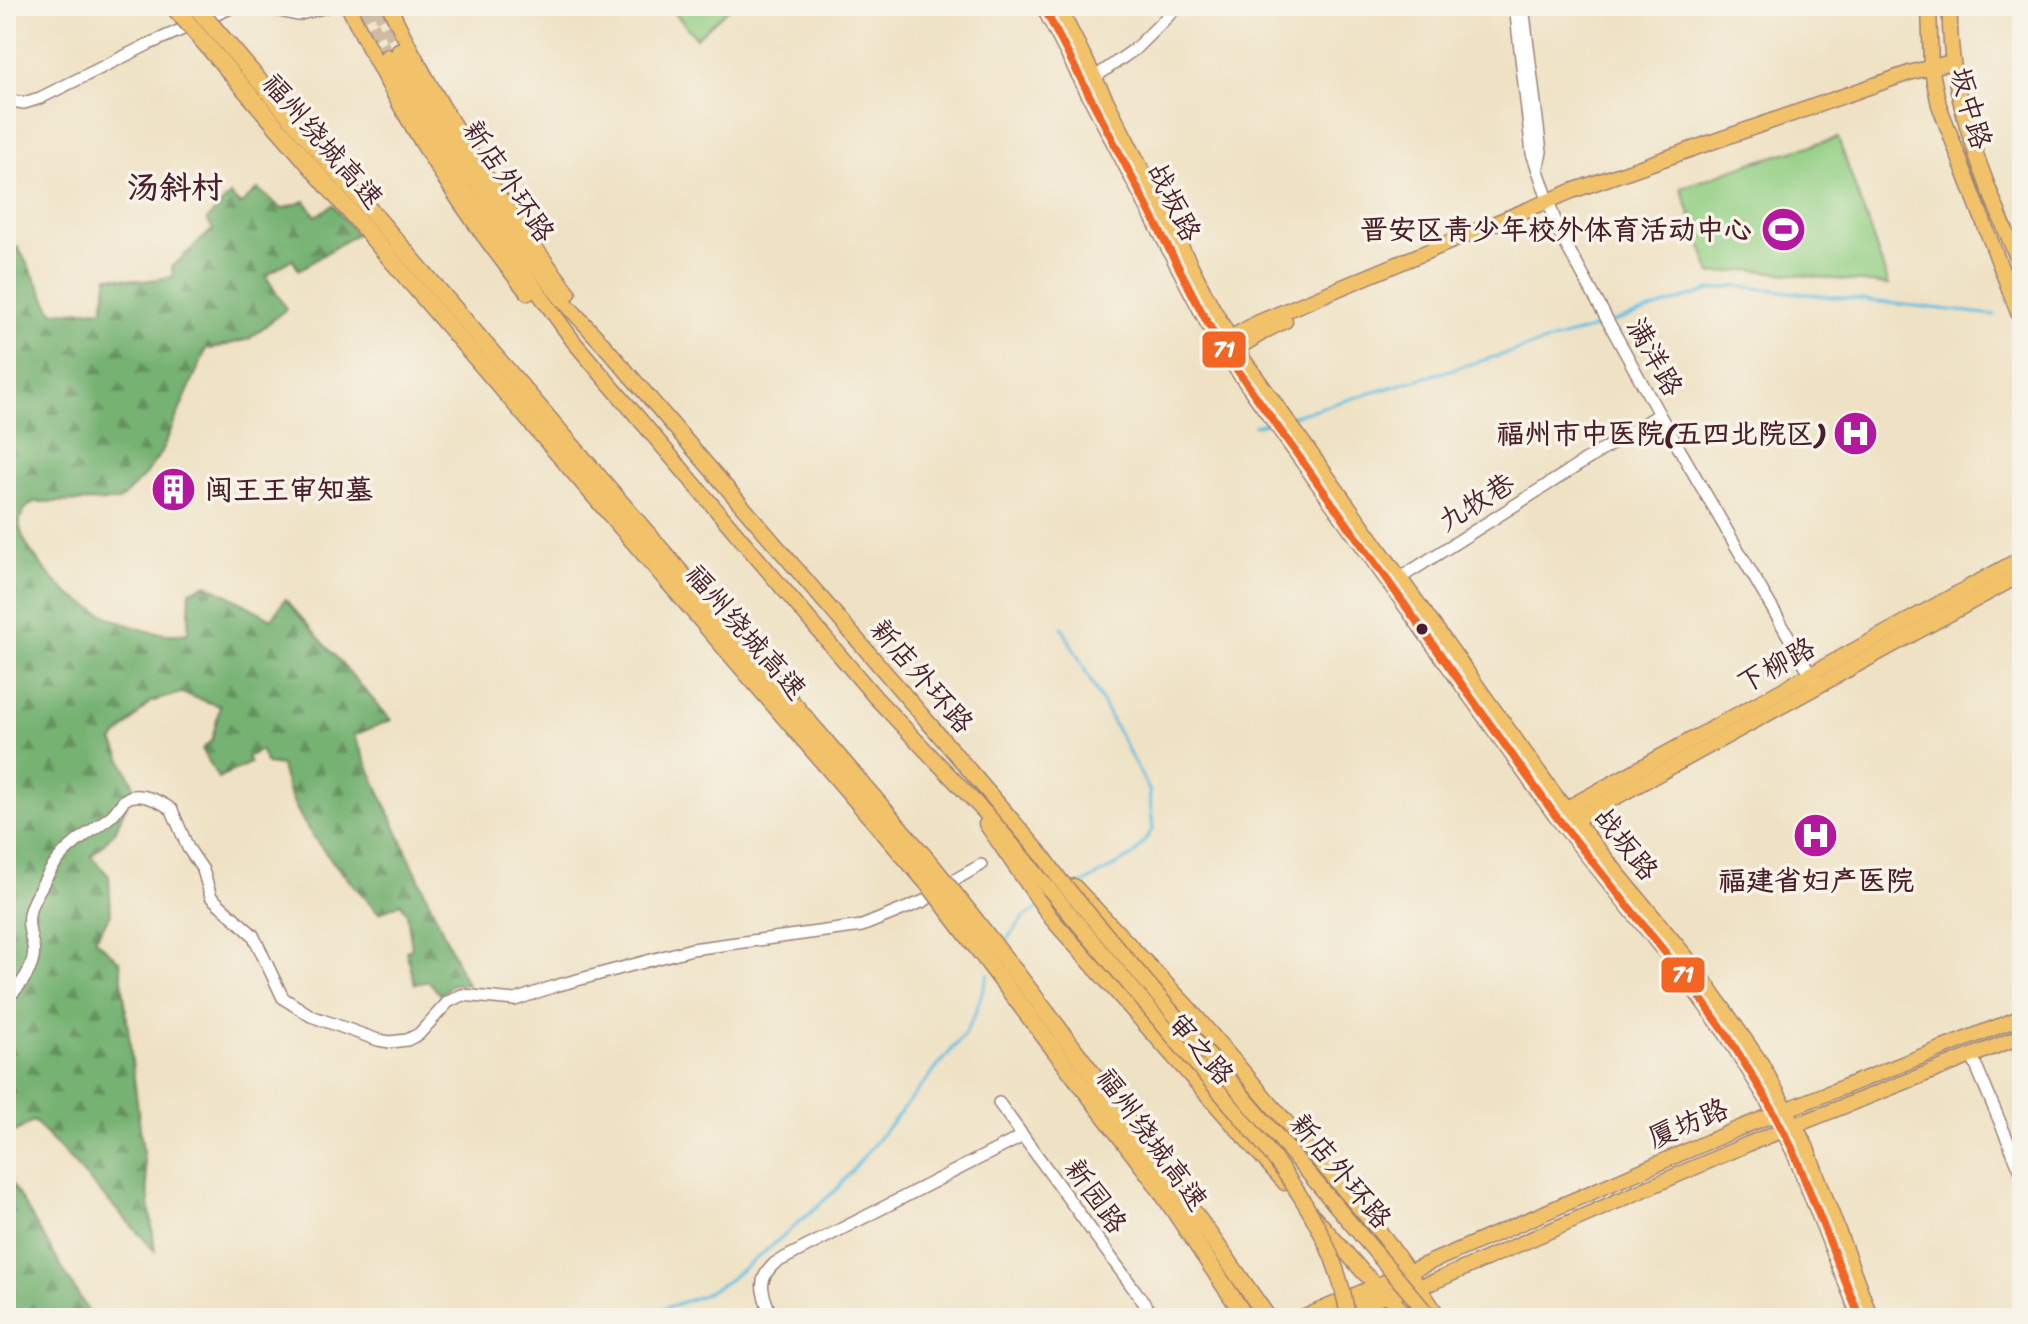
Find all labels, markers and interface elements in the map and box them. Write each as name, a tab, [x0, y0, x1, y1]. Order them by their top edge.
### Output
street label: 坂中路	[1936, 61, 2006, 155]
street label: 福州绕城高速	[249, 62, 397, 220]
street label: 新店外环路	[450, 109, 568, 253]
street label: 战坂路	[1133, 153, 1215, 251]
district label: 汤斜村	[127, 159, 223, 216]
place label: 晋安区青少年校外体育活动中心	[1360, 205, 1752, 254]
sports icon: 晋安区青少年校外体育活动中心	[1759, 205, 1807, 253]
street label: 满洋路	[1613, 308, 1697, 406]
line badge: 71	[1201, 330, 1247, 369]
text: 71	[1213, 330, 1236, 369]
place label: 福州市中医院(五四北院区)	[1496, 409, 1826, 458]
hospital icon: 福州市中医院(五四北院区)	[1831, 409, 1879, 457]
street label: 九牧巷	[1427, 458, 1525, 545]
building icon: 闽王王审知墓	[150, 465, 198, 513]
place label: 闽王王审知墓	[205, 465, 373, 514]
street label: 福州绕城高速	[672, 553, 820, 711]
street label: 新店外环路	[858, 607, 986, 745]
unlabelled marker	[1414, 621, 1430, 637]
street label: 下柳路	[1727, 623, 1825, 707]
street label: 战坂路	[1581, 796, 1671, 892]
hospital icon: 福建省妇产医院	[1792, 811, 1840, 859]
place label: 福建省妇产医院	[1718, 856, 1914, 905]
text: 71	[1672, 955, 1695, 994]
line badge: 71	[1660, 956, 1706, 994]
street label: 审之路	[1155, 1001, 1247, 1097]
street label: 福州绕城高速	[1083, 1057, 1221, 1221]
street label: 厦坊路	[1640, 1084, 1736, 1162]
street label: 新店外环路	[1277, 1102, 1405, 1240]
street label: 新园路	[1051, 1148, 1141, 1244]

